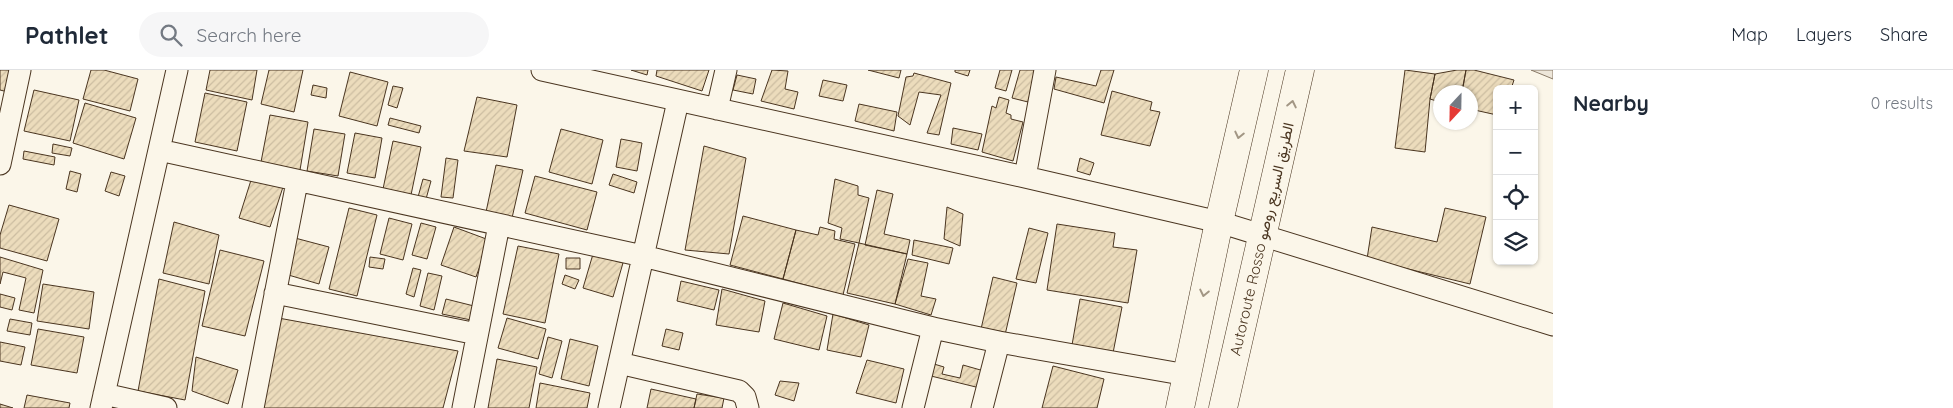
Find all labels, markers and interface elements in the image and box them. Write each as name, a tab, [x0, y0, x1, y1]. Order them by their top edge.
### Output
search box	[139, 12, 489, 57]
text: Pathlet	[25, 20, 109, 50]
icon: search	[157, 21, 185, 49]
text: Search here	[197, 23, 301, 47]
text: Map	[1731, 23, 1768, 46]
text: Layers	[1796, 23, 1852, 46]
text: Share	[1880, 23, 1928, 46]
north arrow	[1433, 85, 1478, 130]
map controls	[1493, 85, 1538, 265]
button: +	[1493, 85, 1538, 130]
text: Nearby	[1573, 90, 1649, 116]
text: 0 results	[1871, 93, 1933, 113]
one-way arrow	[1286, 100, 1297, 109]
street label: Autoroute Rosso الطريق السريع روصو	[1225, 120, 1300, 358]
one-way arrow	[1234, 130, 1245, 139]
button: −	[1493, 130, 1538, 175]
button: locate	[1493, 175, 1538, 220]
button: layers	[1493, 220, 1538, 265]
one-way arrow	[1199, 289, 1210, 298]

